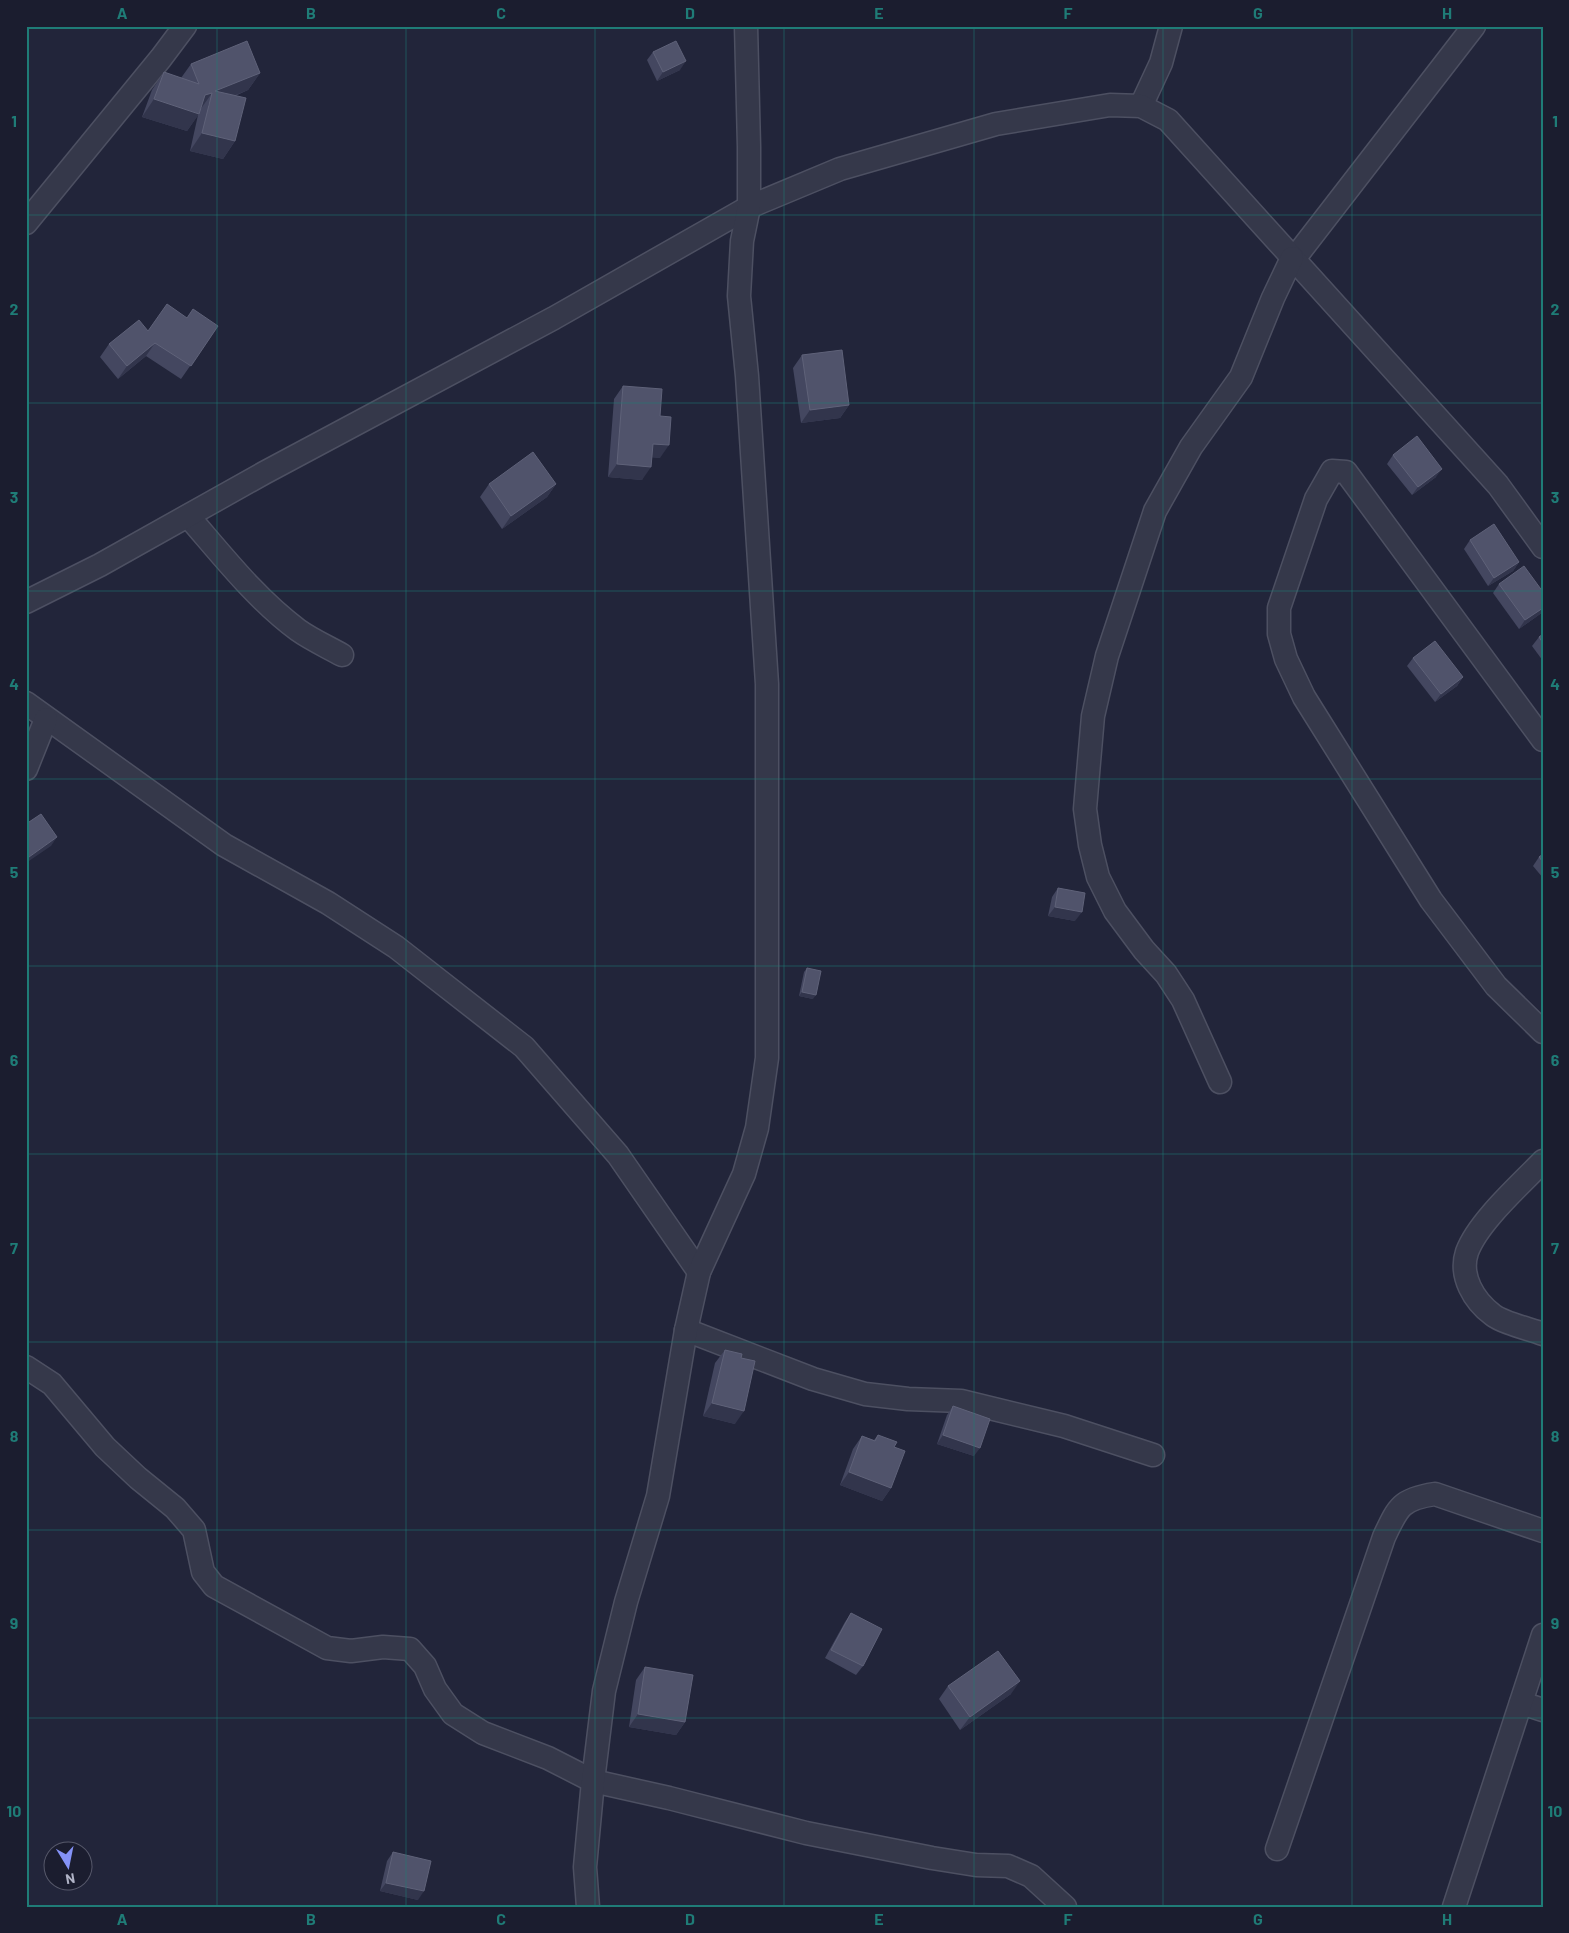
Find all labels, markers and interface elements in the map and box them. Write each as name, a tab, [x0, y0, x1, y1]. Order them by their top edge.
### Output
text: A	[117, 3, 128, 22]
text: B	[306, 3, 316, 22]
text: C	[496, 3, 506, 22]
text: D	[685, 3, 695, 22]
text: E	[874, 3, 884, 22]
text: F	[1064, 3, 1073, 22]
text: G	[1253, 3, 1263, 22]
text: H	[1442, 3, 1452, 22]
text: 1	[11, 111, 17, 130]
text: 1	[1552, 111, 1558, 130]
text: 2	[10, 299, 19, 318]
text: 2	[1551, 299, 1560, 318]
text: 3	[10, 487, 18, 506]
text: 3	[1551, 487, 1559, 506]
text: 4	[9, 674, 19, 693]
text: 4	[1550, 674, 1560, 693]
text: 5	[10, 862, 19, 881]
text: 5	[1551, 862, 1560, 881]
text: 6	[10, 1050, 19, 1069]
text: 6	[1551, 1050, 1560, 1069]
text: 7	[10, 1238, 18, 1257]
text: 7	[1551, 1238, 1559, 1257]
text: 8	[10, 1426, 19, 1445]
text: 8	[1551, 1426, 1560, 1445]
text: 9	[10, 1613, 18, 1632]
text: 9	[1551, 1613, 1559, 1632]
text: 10	[7, 1801, 21, 1820]
text: 10	[1548, 1801, 1562, 1820]
north arrow	[42, 1840, 92, 1890]
text: N	[64, 1870, 76, 1888]
text: A	[117, 1909, 128, 1928]
text: B	[306, 1909, 316, 1928]
text: C	[496, 1909, 506, 1928]
text: D	[685, 1909, 695, 1928]
text: E	[874, 1909, 884, 1928]
text: F	[1064, 1909, 1073, 1928]
text: G	[1253, 1909, 1263, 1928]
text: H	[1442, 1909, 1452, 1928]

